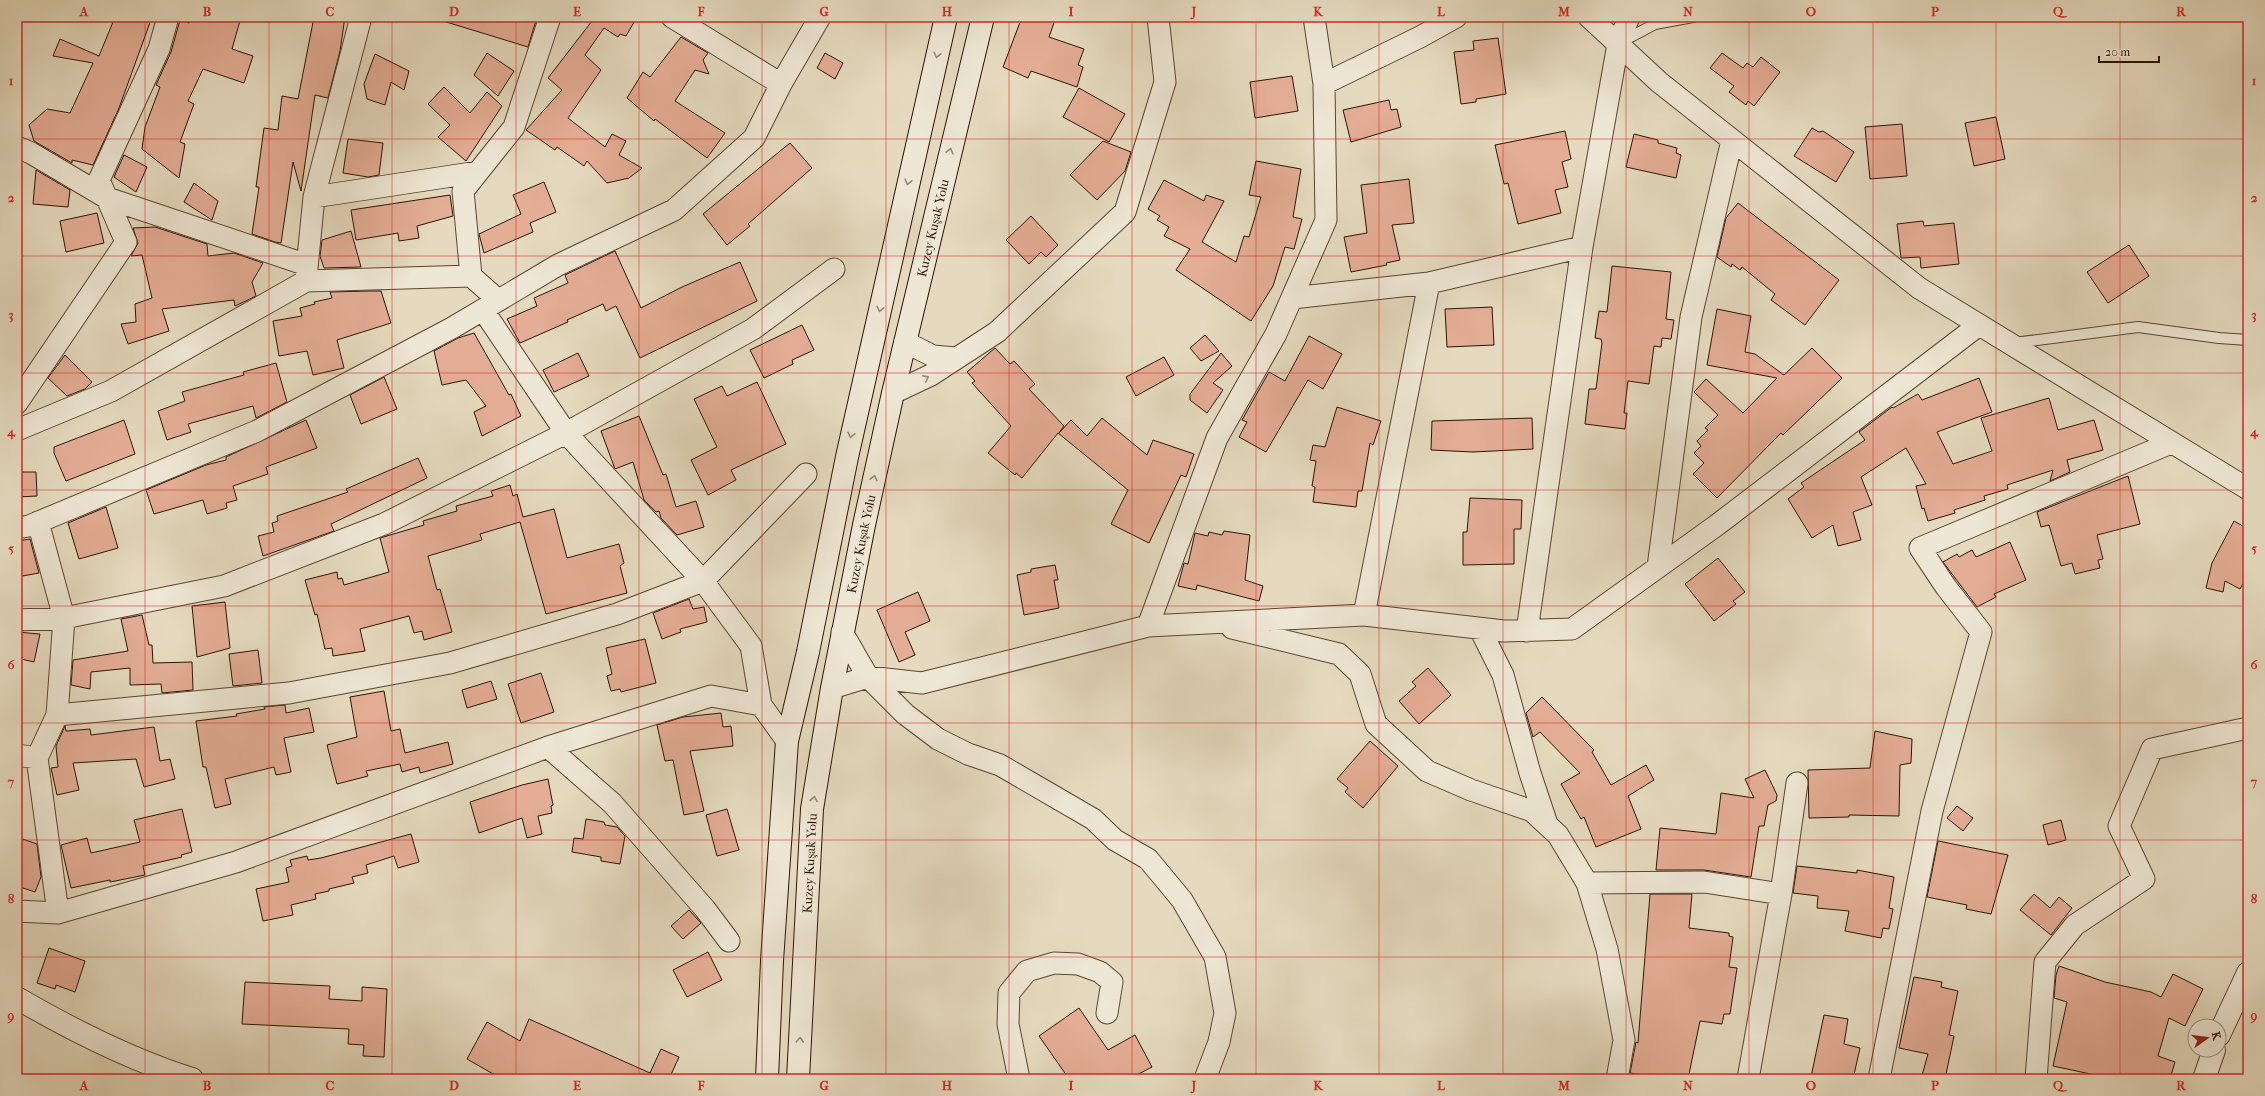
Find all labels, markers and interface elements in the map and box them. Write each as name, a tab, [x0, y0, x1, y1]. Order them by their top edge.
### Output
text: A	[79, 4, 89, 19]
text: B	[203, 4, 212, 19]
text: C	[326, 4, 335, 19]
text: D	[449, 4, 459, 19]
text: E	[573, 4, 581, 19]
text: F	[697, 4, 705, 19]
text: G	[819, 4, 829, 19]
text: H	[942, 4, 953, 19]
text: I	[1068, 4, 1074, 19]
text: J	[1190, 4, 1197, 20]
text: K	[1313, 4, 1324, 19]
text: L	[1437, 4, 1446, 19]
text: M	[1557, 4, 1570, 19]
text: N	[1683, 4, 1693, 19]
text: O	[1806, 4, 1816, 19]
text: P	[1931, 4, 1939, 19]
text: Q	[2053, 4, 2068, 19]
text: R	[2176, 4, 2187, 19]
scale bar	[2099, 38, 2159, 64]
text: 20 m	[2105, 45, 2130, 59]
one-way arrow	[934, 52, 942, 58]
text: 1	[9, 73, 14, 88]
text: 1	[2252, 73, 2257, 88]
one-way arrow	[945, 148, 953, 154]
street label: Kuzey Kuşak Yolu	[914, 177, 952, 278]
one-way arrow	[905, 178, 913, 185]
text: 2	[8, 190, 15, 205]
text: 2	[2251, 190, 2258, 205]
one-way arrow	[876, 305, 884, 312]
text: 3	[8, 307, 14, 323]
text: 3	[2251, 307, 2257, 323]
one-way arrow	[921, 375, 929, 382]
text: 4	[6, 424, 16, 440]
text: 4	[2249, 424, 2259, 440]
one-way arrow	[848, 432, 856, 439]
one-way arrow	[870, 475, 878, 481]
street label: Kuzey Kuşak Yolu	[843, 492, 878, 594]
text: 5	[8, 541, 14, 556]
text: 5	[2251, 541, 2257, 556]
text: 6	[7, 657, 15, 672]
text: 6	[2250, 657, 2258, 672]
text: 7	[7, 774, 15, 789]
text: 7	[2250, 774, 2258, 789]
one-way arrow	[809, 795, 817, 802]
street label: Kuzey Kuşak Yolu	[799, 812, 819, 914]
text: 8	[8, 891, 15, 906]
text: 8	[2251, 891, 2258, 906]
text: 9	[7, 1008, 15, 1024]
text: 9	[2250, 1008, 2258, 1024]
north arrow	[2187, 1018, 2227, 1058]
text: K	[2209, 1030, 2224, 1042]
one-way arrow	[795, 1037, 804, 1043]
text: A	[79, 1078, 89, 1093]
text: B	[203, 1078, 212, 1093]
text: C	[326, 1078, 335, 1093]
text: D	[449, 1078, 459, 1093]
text: E	[573, 1078, 581, 1093]
text: F	[697, 1078, 705, 1093]
text: G	[819, 1078, 829, 1093]
text: H	[942, 1078, 953, 1093]
text: I	[1068, 1078, 1074, 1093]
text: J	[1190, 1078, 1197, 1094]
text: K	[1313, 1078, 1324, 1093]
text: L	[1437, 1078, 1446, 1093]
text: M	[1557, 1078, 1570, 1093]
text: N	[1683, 1078, 1693, 1093]
text: O	[1806, 1078, 1816, 1093]
text: P	[1931, 1078, 1939, 1093]
text: Q	[2053, 1078, 2068, 1093]
text: R	[2176, 1078, 2187, 1093]

